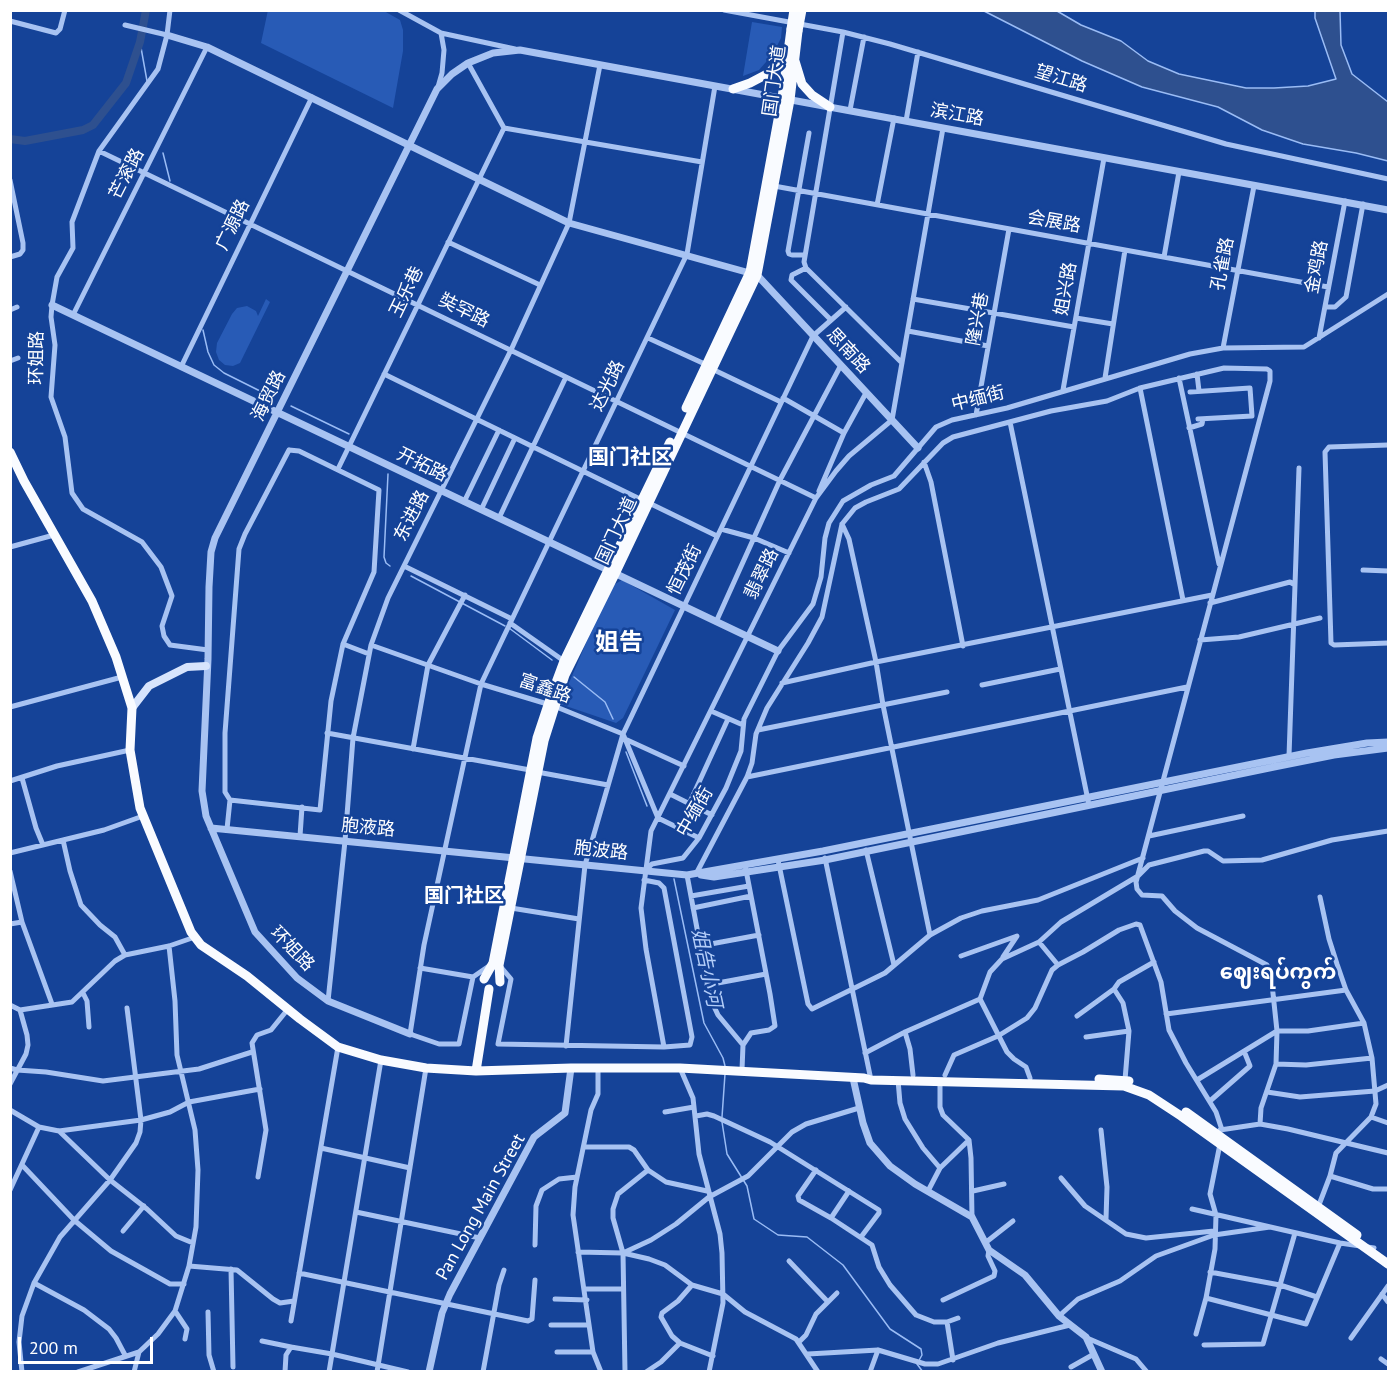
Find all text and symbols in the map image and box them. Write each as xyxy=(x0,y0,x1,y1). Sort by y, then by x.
street label: 国门大道 xyxy=(759,44,791,118)
street label: 望江路 xyxy=(1032,61,1090,97)
street label: 滨江路 xyxy=(929,100,985,130)
street label: 芒滚路 xyxy=(105,145,149,203)
street label: 广源路 xyxy=(211,196,255,254)
street label: 会展路 xyxy=(1026,207,1082,237)
street label: 孔雀路 xyxy=(1207,235,1239,293)
street label: 金鸡路 xyxy=(1301,238,1333,296)
street label: 姐兴路 xyxy=(1051,261,1081,317)
street label: 玉乐巷 xyxy=(385,263,429,321)
street label: 奘罕路 xyxy=(435,289,493,333)
street label: 隆兴巷 xyxy=(963,291,993,347)
street label: 思南路 xyxy=(822,324,874,378)
street label: 环姐路 xyxy=(26,331,48,385)
street label: 达光路 xyxy=(586,357,630,415)
street label: 海贸路 xyxy=(247,367,291,425)
street label: 中缅街 xyxy=(949,382,1007,416)
street label: 开拓路 xyxy=(393,443,451,487)
district label: 国门社区 xyxy=(588,445,672,471)
street label: 东进路 xyxy=(390,487,434,545)
street label: 国门大道 xyxy=(592,494,642,568)
street label: 恒茂街 xyxy=(663,541,707,599)
street label: 翡翠路 xyxy=(740,545,784,603)
district label: 姐告 xyxy=(595,629,643,657)
street label: 富鑫路 xyxy=(516,670,574,708)
street label: 中缅街 xyxy=(672,783,718,841)
street label: 胞液路 xyxy=(340,815,396,841)
street label: 胞波路 xyxy=(573,837,629,865)
district label: 国门社区 xyxy=(424,884,504,908)
street label: 环姐路 xyxy=(265,922,319,976)
water label: 姐告小河 xyxy=(686,926,726,1010)
district label: ဈေးရပ်ကွက် xyxy=(1220,960,1336,986)
street label: Pan Long Main Street xyxy=(432,1130,530,1284)
scale bar xyxy=(21,1325,156,1363)
text: 200 m xyxy=(29,1336,78,1359)

